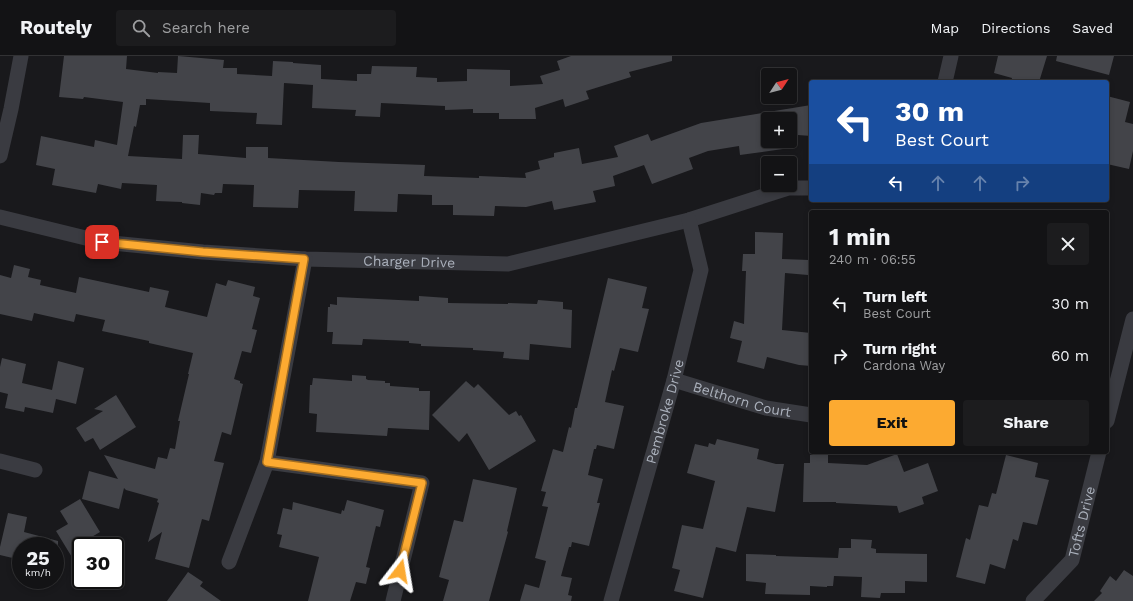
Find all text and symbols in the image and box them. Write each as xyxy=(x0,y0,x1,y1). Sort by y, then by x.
search box xyxy=(116,10,396,46)
text: Routely xyxy=(20,16,92,39)
icon: search xyxy=(130,17,152,39)
text: Search here xyxy=(162,19,250,37)
text: Map xyxy=(931,20,959,36)
text: Directions xyxy=(981,20,1050,36)
text: Saved xyxy=(1072,20,1113,36)
north arrow xyxy=(761,68,797,104)
map controls xyxy=(761,68,797,192)
text: 30 m xyxy=(895,95,964,128)
icon: left xyxy=(829,96,881,148)
button: + xyxy=(761,112,797,148)
text: Best Court xyxy=(895,129,989,150)
button: − xyxy=(761,156,797,192)
icon: left xyxy=(885,172,907,194)
icon: ahead xyxy=(927,172,949,194)
icon: ahead xyxy=(969,172,991,194)
icon: right xyxy=(1011,172,1033,194)
text: 1 min xyxy=(829,223,891,251)
button: close xyxy=(1047,223,1089,265)
pin xyxy=(85,225,119,259)
icon: arrive xyxy=(91,231,113,253)
street label: Charger Drive xyxy=(363,252,455,271)
text: 240 m · 06:55 xyxy=(829,252,916,267)
text: Turn left xyxy=(863,288,927,306)
icon: left xyxy=(829,293,851,315)
text: 30 m xyxy=(1052,295,1089,313)
text: Best Court xyxy=(863,306,931,321)
text: Turn right xyxy=(863,340,936,358)
icon: right xyxy=(829,345,851,367)
text: 60 m xyxy=(1051,347,1089,365)
street label: Pembroke Drive xyxy=(643,358,687,466)
text: Cardona Way xyxy=(863,358,945,373)
street label: Belthorn Court xyxy=(691,378,792,420)
button: Exit xyxy=(829,400,955,446)
button: Share xyxy=(963,400,1089,446)
street label: Tofts Drive xyxy=(1065,484,1098,559)
speed limit sign: 30 xyxy=(72,537,124,589)
text: 25 xyxy=(26,546,50,570)
position arrow xyxy=(379,550,421,592)
text: km/h xyxy=(25,567,51,578)

